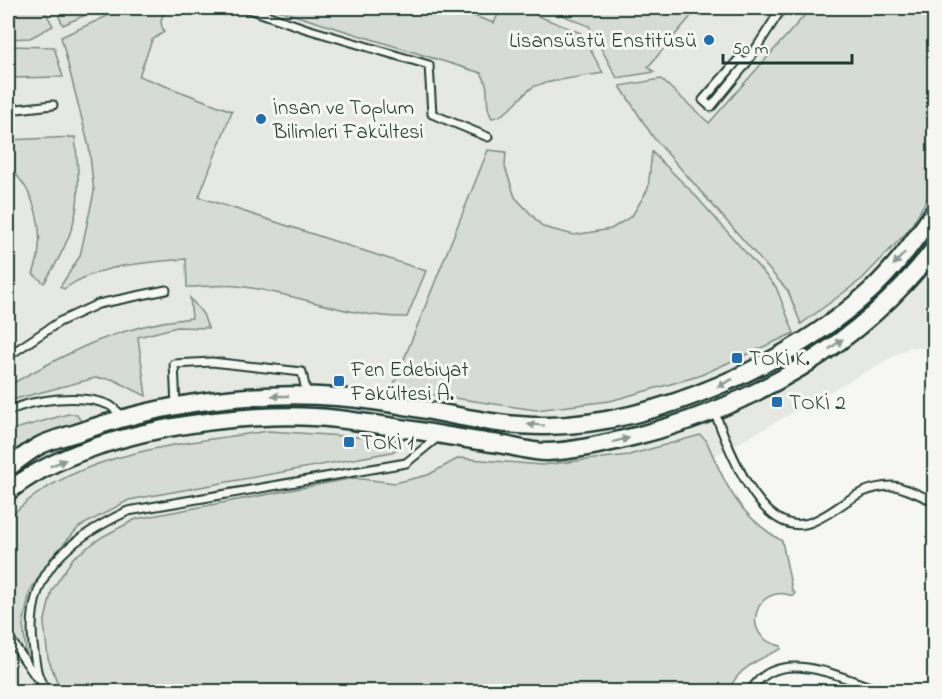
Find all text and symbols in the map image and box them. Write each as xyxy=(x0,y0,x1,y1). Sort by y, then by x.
place label: Lisansüstü Enstitüsü xyxy=(509,27,697,57)
scale bar xyxy=(723,27,852,65)
marker: Lisansüstü Enstitüsü xyxy=(702,33,716,47)
text: 50 m xyxy=(732,37,769,63)
place label: İnsan ve Toplum Bilimleri Fakültesi xyxy=(272,94,424,148)
marker: İnsan ve Toplum Bilimleri Fakültesi xyxy=(254,112,268,126)
one-way arrow xyxy=(893,251,906,266)
one-way arrow xyxy=(828,337,844,350)
place label: TOKİ K. xyxy=(749,345,810,375)
marker: TOKİ K. xyxy=(730,351,744,365)
place label: Fen Edebiyat Fakültesi A. xyxy=(350,356,469,410)
marker: Fen Edebiyat Fakültesi A. xyxy=(332,374,346,388)
one-way arrow xyxy=(716,378,733,388)
place label: TOKİ 2 xyxy=(789,389,846,419)
one-way arrow xyxy=(271,391,290,401)
marker: TOKİ 2 xyxy=(770,395,784,409)
one-way arrow xyxy=(527,420,546,430)
place label: TOKİ 1 xyxy=(361,429,414,459)
one-way arrow xyxy=(612,434,630,444)
marker: TOKİ 1 xyxy=(342,435,356,449)
one-way arrow xyxy=(49,458,67,467)

